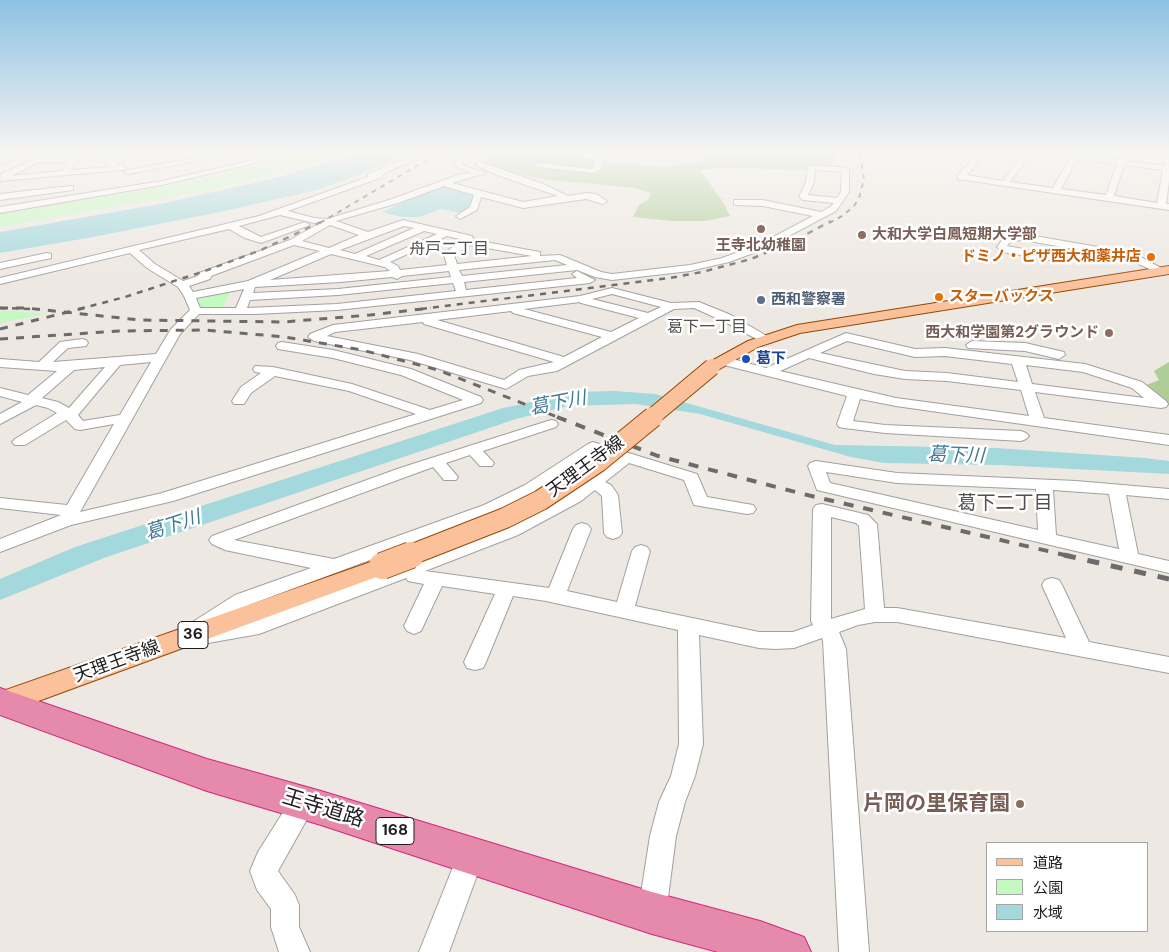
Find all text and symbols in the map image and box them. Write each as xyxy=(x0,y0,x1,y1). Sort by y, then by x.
marker: 王寺北幼稚園 xyxy=(755,223,767,235)
place label: 大和大学白鳳短期大学部 xyxy=(872,226,1037,244)
marker: 大和大学白鳳短期大学部 xyxy=(856,229,868,241)
place label: 王寺北幼稚園 xyxy=(716,237,806,255)
district label: 舟戸二丁目 xyxy=(409,240,489,260)
place label: ドミノ・ピザ西大和薬井店 xyxy=(961,248,1141,266)
marker: ドミノ・ピザ西大和薬井店 xyxy=(1145,251,1157,263)
place label: スターバックス xyxy=(949,288,1054,306)
place label: 西和警察署 xyxy=(771,291,846,309)
marker: スターバックス xyxy=(933,291,945,303)
marker: 西和警察署 xyxy=(755,294,767,306)
district label: 葛下一丁目 xyxy=(667,318,747,338)
place label: 西大和学園第2グラウンド xyxy=(925,324,1099,342)
marker: 西大和学園第2グラウンド xyxy=(1103,327,1115,339)
place label: 葛下 xyxy=(756,350,786,368)
marker: 葛下 xyxy=(740,353,752,365)
water label: 葛下川 xyxy=(528,387,588,421)
street label: 天理王寺線 xyxy=(543,432,629,502)
water label: 葛下川 xyxy=(927,444,985,468)
district label: 葛下二丁目 xyxy=(958,493,1052,515)
water label: 葛下川 xyxy=(142,506,204,546)
road number: 36 xyxy=(178,622,208,648)
street label: 天理王寺線 xyxy=(71,636,163,688)
street label: 王寺道路 xyxy=(279,785,367,833)
place label: 片岡の里保育園 xyxy=(863,791,1010,817)
marker: 片岡の里保育園 xyxy=(1014,798,1026,810)
road number: 168 xyxy=(376,818,414,844)
legend xyxy=(986,842,1149,932)
text: 道路 xyxy=(1033,853,1063,873)
text: 公園 xyxy=(1033,878,1063,898)
text: 水域 xyxy=(1033,903,1063,923)

